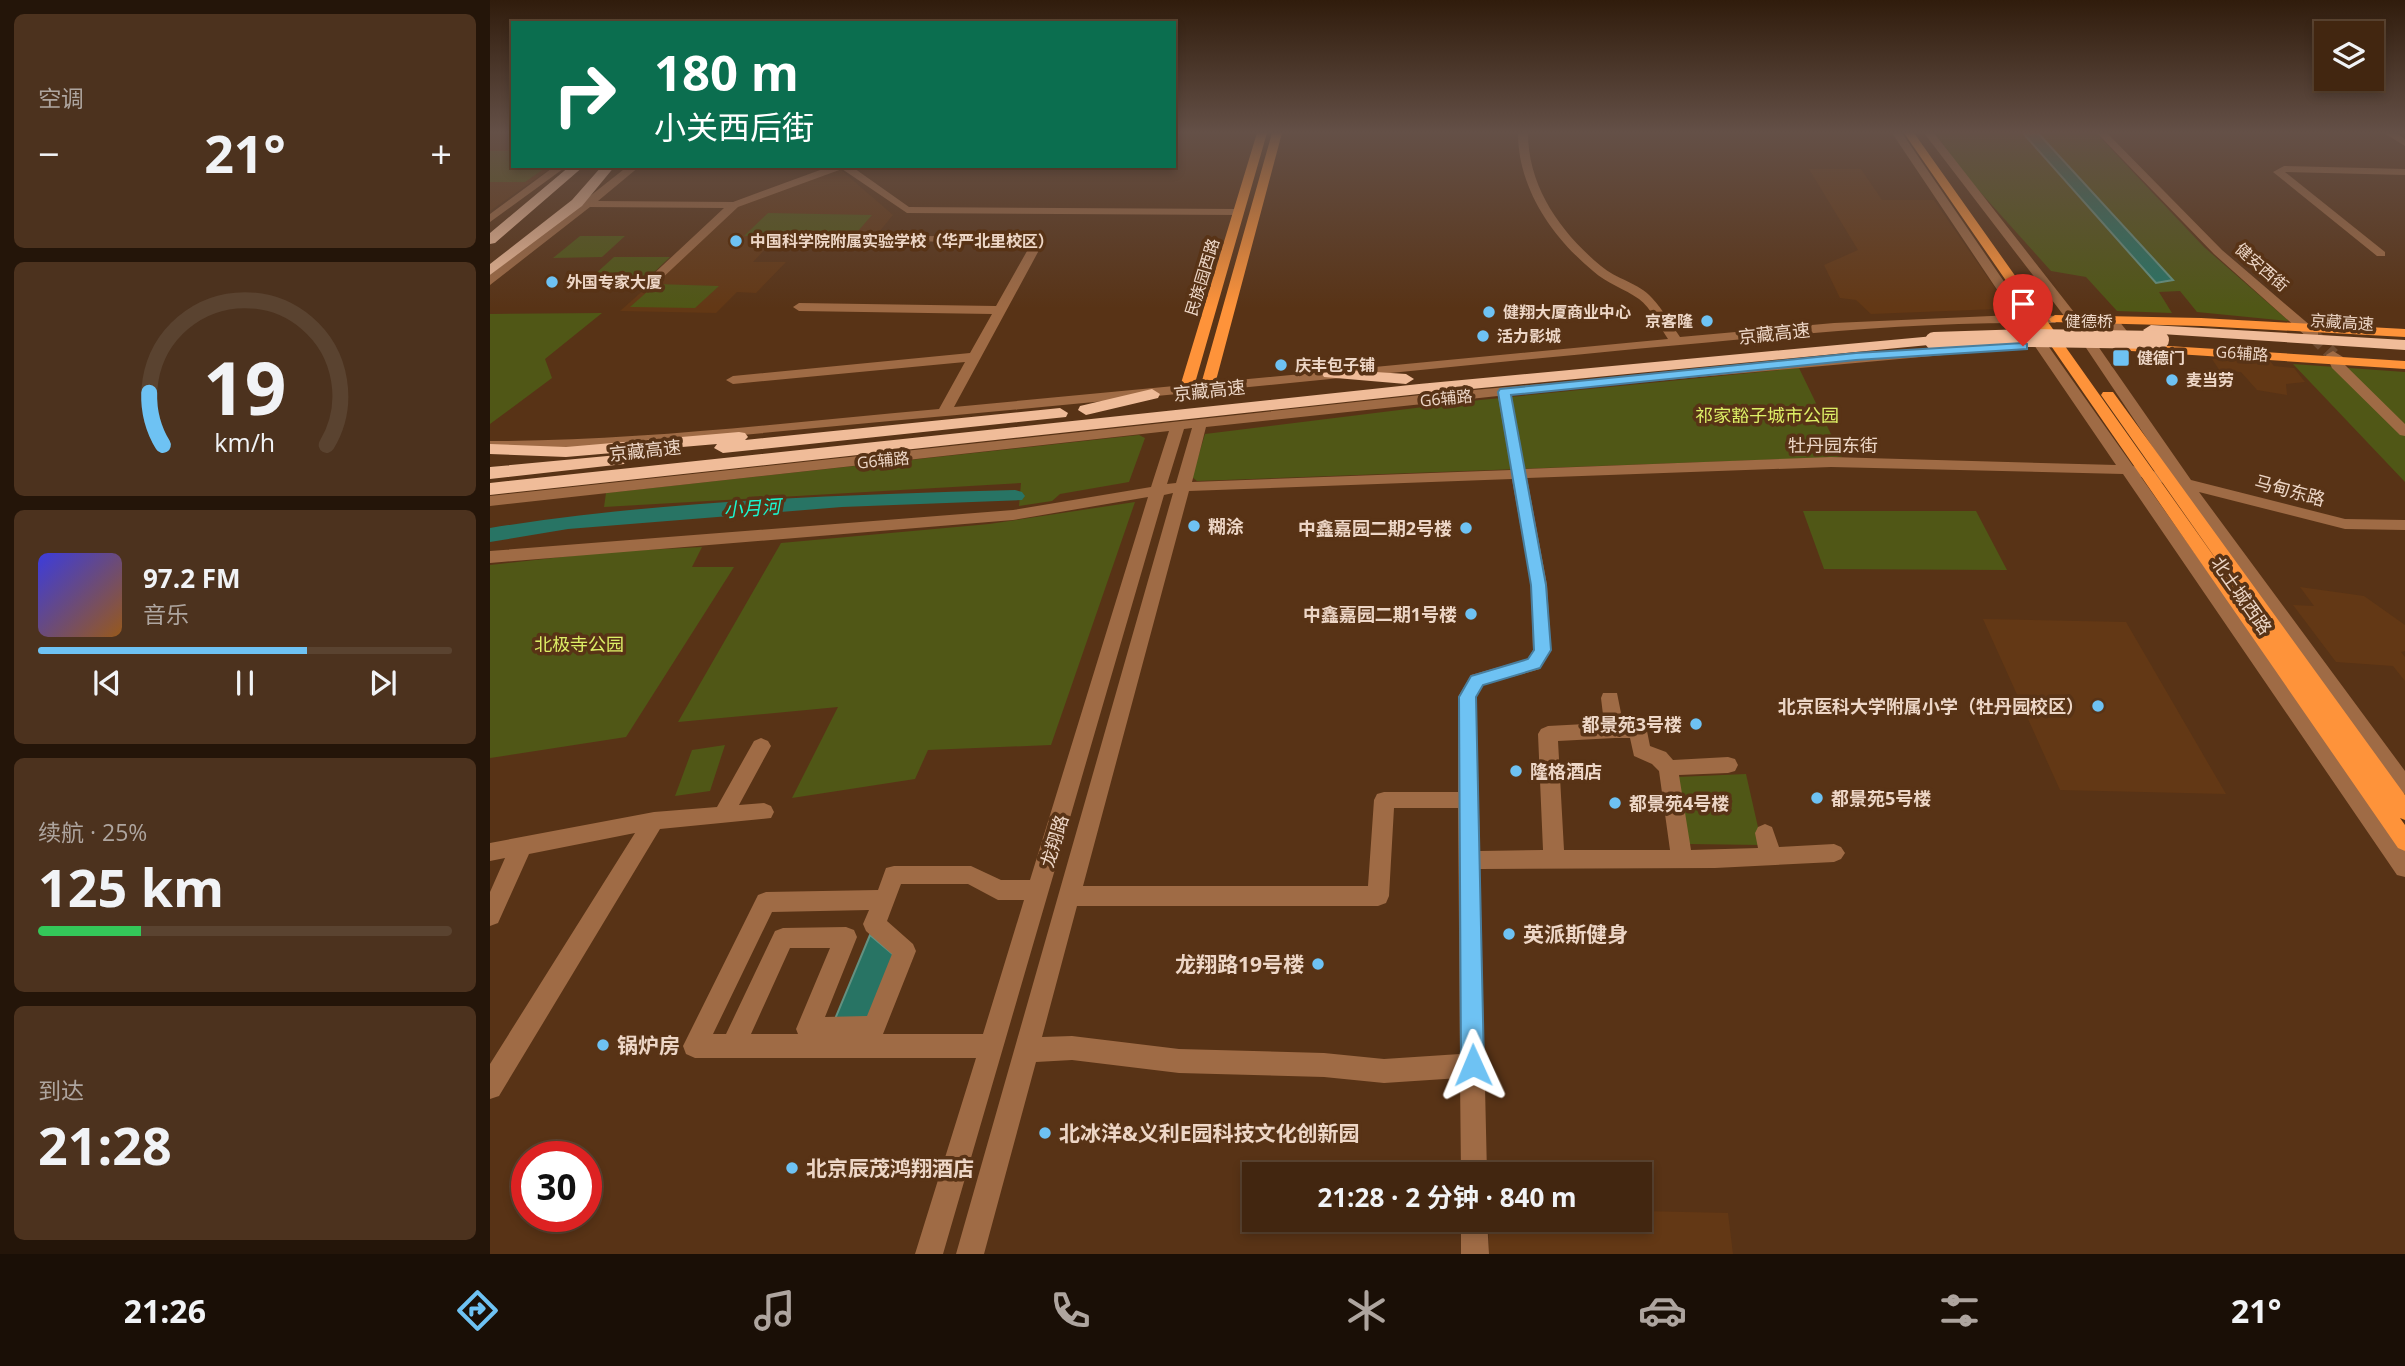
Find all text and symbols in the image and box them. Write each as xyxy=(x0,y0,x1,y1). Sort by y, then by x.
map controls xyxy=(2314,21,2384,91)
button: layers xyxy=(2314,21,2384,91)
text: 180 m xyxy=(654,39,799,105)
icon: right xyxy=(539,49,630,140)
text: 空调 xyxy=(38,82,84,114)
text: 小关西后街 xyxy=(654,105,814,148)
text: 21° xyxy=(204,117,286,188)
text: − xyxy=(38,127,60,179)
text: + xyxy=(430,127,452,179)
place label: 中国科学院附属实验学校（华严北里校区） xyxy=(750,230,1054,252)
marker: 中国科学院附属实验学校（华严北里校区） xyxy=(728,233,744,249)
street label: 民族园西路 xyxy=(1180,236,1224,318)
street label: 健安西街 xyxy=(2231,238,2293,296)
place label: 外国专家大厦 xyxy=(566,271,662,293)
marker: 外国专家大厦 xyxy=(544,274,560,290)
pin xyxy=(1993,274,2053,346)
icon: arrive xyxy=(2004,285,2042,323)
place label: 健翔大厦商业中心 xyxy=(1503,301,1631,323)
marker: 健翔大厦商业中心 xyxy=(1481,304,1497,320)
street label: 京藏高速 xyxy=(2309,309,2375,335)
place label: 京客隆 xyxy=(1645,310,1693,332)
street label: 健德桥 xyxy=(2065,310,2113,332)
marker: 京客隆 xyxy=(1699,313,1715,329)
street label: 京藏高速 xyxy=(1737,317,1811,349)
place label: 活力影城 xyxy=(1497,325,1561,347)
marker: 活力影城 xyxy=(1475,328,1491,344)
text: 19 xyxy=(203,337,287,436)
street label: G6辅路 xyxy=(2215,340,2269,366)
place label: 健德门 xyxy=(2137,347,2185,369)
marker: 健德门 xyxy=(2111,348,2131,368)
place label: 庆丰包子铺 xyxy=(1295,354,1375,376)
marker: 庆丰包子铺 xyxy=(1273,357,1289,373)
place label: 麦当劳 xyxy=(2186,369,2234,391)
marker: 麦当劳 xyxy=(2164,372,2180,388)
street label: 京藏高速 xyxy=(1172,374,1246,406)
street label: G6辅路 xyxy=(1419,384,1473,412)
park label: 祁家豁子城市公园 xyxy=(1695,403,1839,427)
text: km/h xyxy=(215,425,275,459)
street label: 牡丹园东街 xyxy=(1788,433,1878,457)
street label: 京藏高速 xyxy=(608,434,682,466)
street label: G6辅路 xyxy=(856,446,910,474)
street label: 马甸东路 xyxy=(2252,469,2328,511)
water label: 小月河 xyxy=(723,493,785,523)
place label: 糊涂 xyxy=(1208,514,1244,538)
place label: 中鑫嘉园二期2号楼 xyxy=(1298,516,1452,540)
marker: 糊涂 xyxy=(1186,518,1202,534)
marker: 中鑫嘉园二期2号楼 xyxy=(1458,520,1474,536)
street label: 北土城西路 xyxy=(2206,551,2278,639)
text: 97.2 FM xyxy=(143,560,241,596)
text: 音乐 xyxy=(143,598,189,630)
place label: 中鑫嘉园二期1号楼 xyxy=(1303,602,1457,626)
marker: 中鑫嘉园二期1号楼 xyxy=(1463,606,1479,622)
park label: 北极寺公园 xyxy=(534,632,624,656)
icon: previous xyxy=(88,664,126,702)
icon: pause xyxy=(226,664,264,702)
icon: next xyxy=(364,664,402,702)
place label: 北京医科大学附属小学（牡丹园校区） xyxy=(1778,694,2084,718)
marker: 北京医科大学附属小学（牡丹园校区） xyxy=(2090,698,2106,714)
place label: 都景苑3号楼 xyxy=(1582,712,1682,736)
marker: 都景苑3号楼 xyxy=(1688,716,1704,732)
place label: 隆格酒店 xyxy=(1530,759,1602,783)
marker: 隆格酒店 xyxy=(1508,763,1524,779)
place label: 都景苑5号楼 xyxy=(1831,786,1931,810)
marker: 都景苑5号楼 xyxy=(1809,790,1825,806)
place label: 都景苑4号楼 xyxy=(1629,791,1729,815)
marker: 都景苑4号楼 xyxy=(1607,795,1623,811)
street label: 龙翔路 xyxy=(1035,812,1073,870)
text: 续航 · 25% xyxy=(38,816,147,848)
text: 125 km xyxy=(38,851,224,922)
place label: 英派斯健身 xyxy=(1523,920,1628,948)
marker: 英派斯健身 xyxy=(1501,926,1517,942)
place label: 龙翔路19号楼 xyxy=(1175,950,1304,978)
marker: 龙翔路19号楼 xyxy=(1310,956,1326,972)
position arrow xyxy=(1436,1028,1510,1102)
place label: 锅炉房 xyxy=(617,1031,680,1059)
marker: 锅炉房 xyxy=(595,1037,611,1053)
text: 到达 xyxy=(38,1074,84,1106)
text: 21:28 xyxy=(38,1109,172,1180)
place label: 北冰洋&义利E园科技文化创新园 xyxy=(1059,1119,1360,1147)
marker: 北冰洋&义利E园科技文化创新园 xyxy=(1037,1125,1053,1141)
speed limit sign: 30 xyxy=(511,1141,602,1232)
place label: 北京辰茂鸿翔酒店 xyxy=(806,1154,974,1182)
marker: 北京辰茂鸿翔酒店 xyxy=(784,1160,800,1176)
text: 21:28 · 2 分钟 · 840 m xyxy=(1317,1179,1577,1215)
icon: directions xyxy=(453,1286,502,1335)
icon: music xyxy=(750,1286,799,1335)
icon: phone xyxy=(1046,1286,1095,1335)
icon: climate xyxy=(1342,1286,1391,1335)
icon: car xyxy=(1638,1286,1687,1335)
icon: filters xyxy=(1935,1286,1984,1335)
text: 21:26 xyxy=(124,1289,206,1332)
text: 21° xyxy=(2231,1289,2281,1332)

